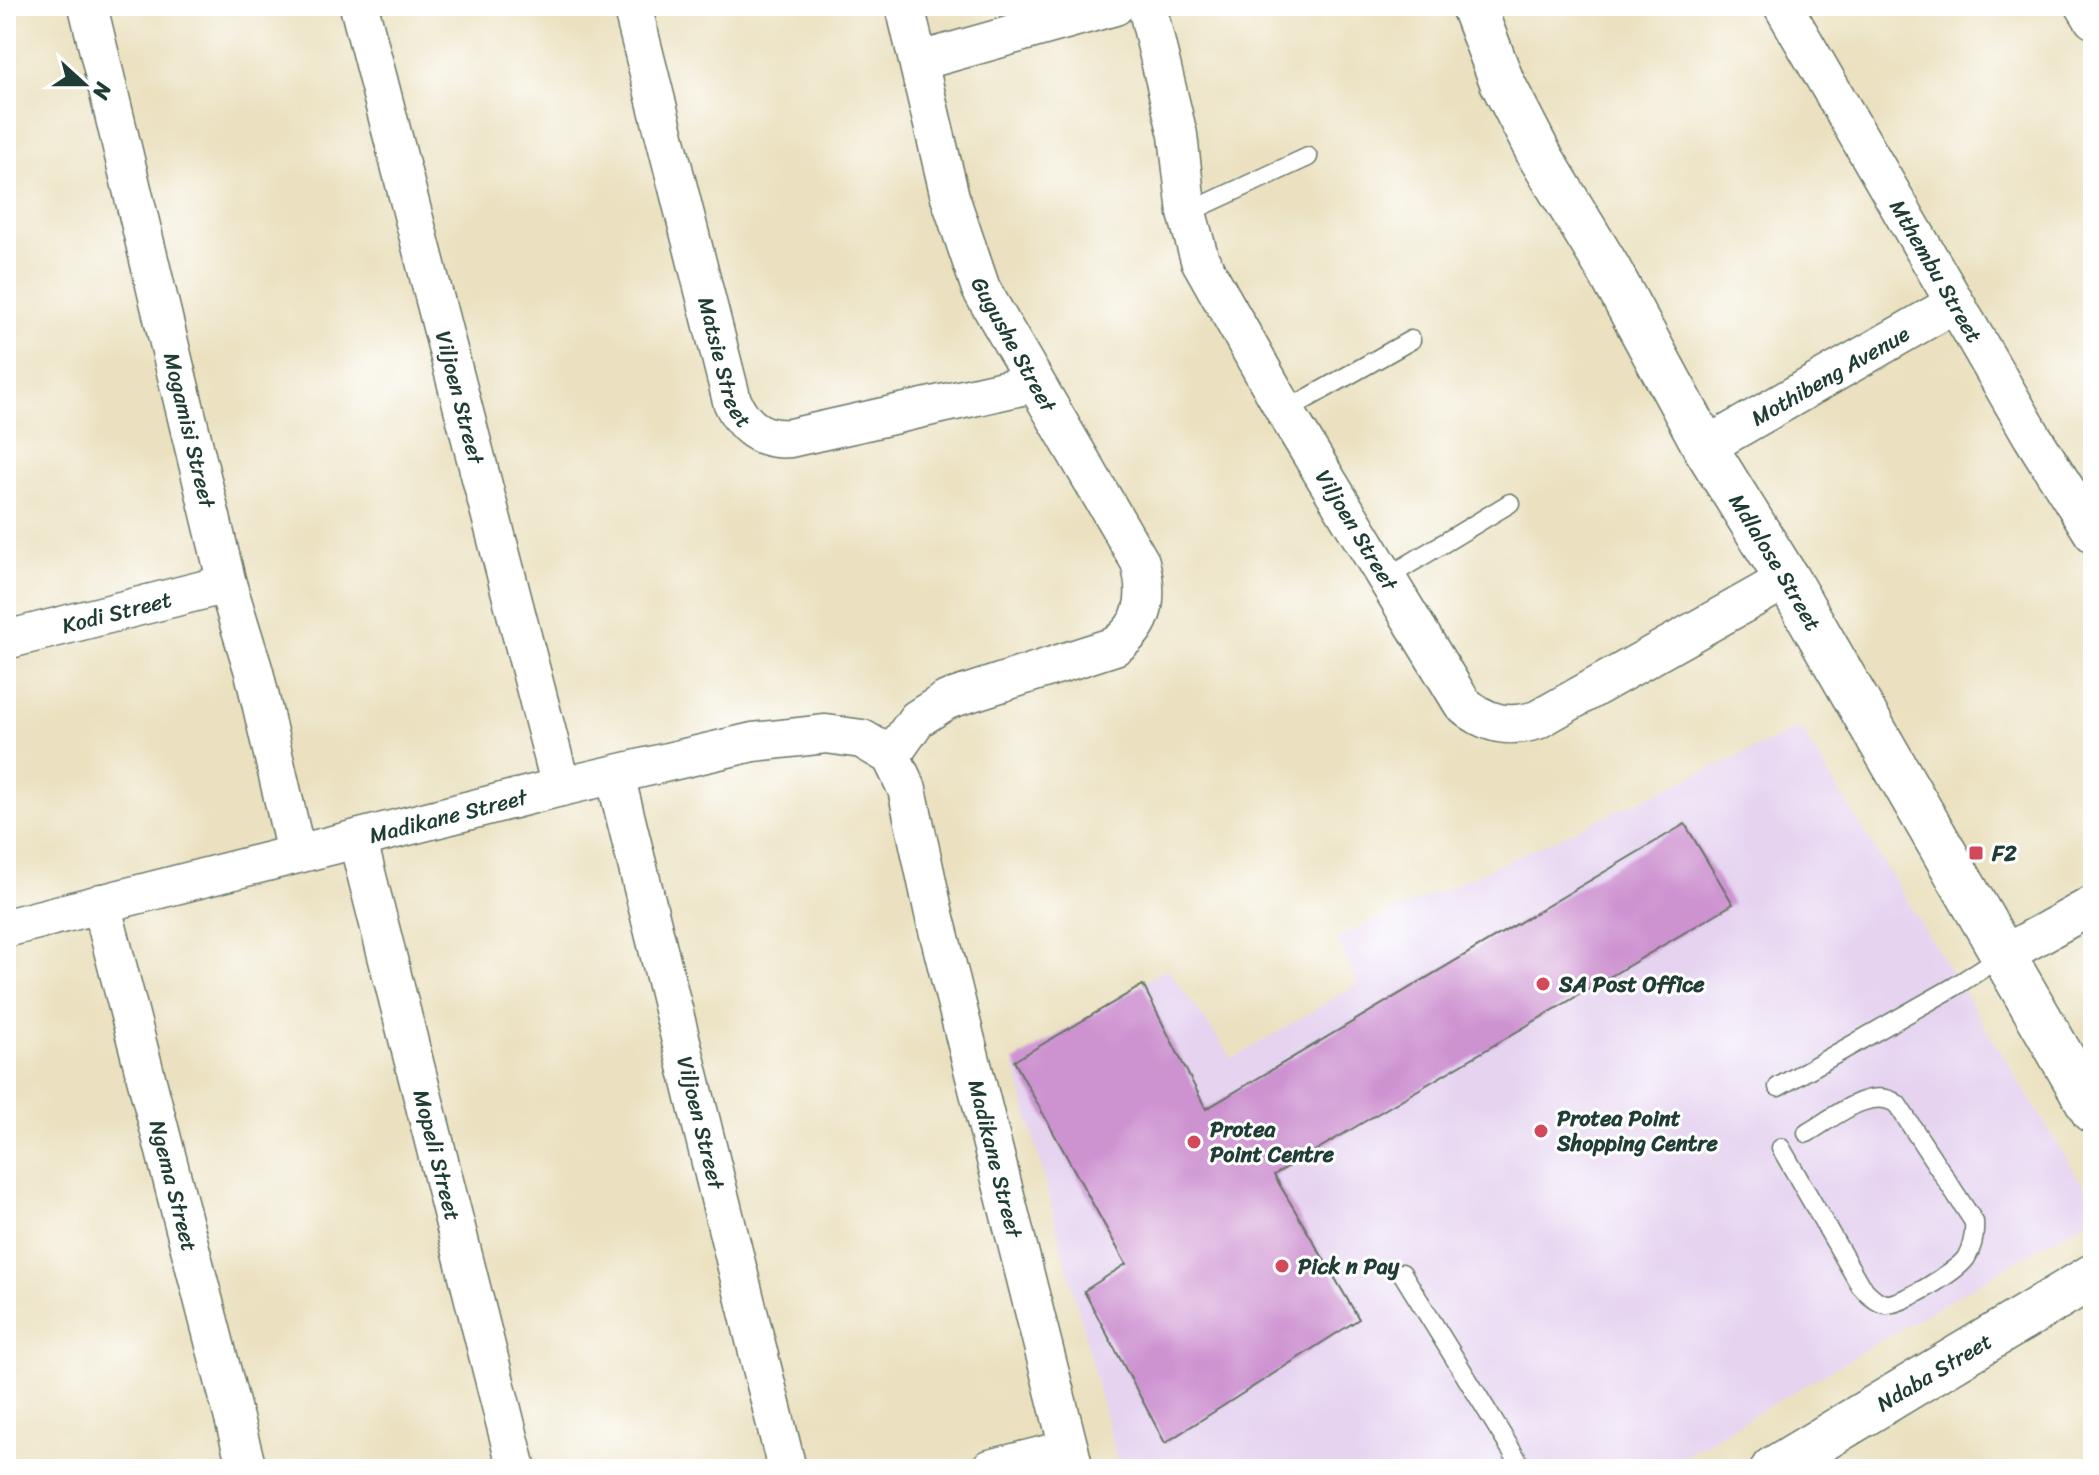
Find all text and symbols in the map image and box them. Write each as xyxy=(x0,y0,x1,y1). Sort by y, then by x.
north arrow xyxy=(44,44,124,124)
text: N xyxy=(81,76,124,106)
street label: Mthembu Street xyxy=(1879,192,1993,351)
street label: Gugushe Street xyxy=(960,269,1068,420)
street label: Matsie Street xyxy=(686,293,762,438)
street label: Mothibeng Avenue xyxy=(1743,314,1917,437)
street label: Viljoen Street xyxy=(424,327,496,469)
street label: Mogamisi Street xyxy=(152,348,227,513)
street label: Viljoen Street xyxy=(1305,462,1409,599)
street label: Mdlalose Street xyxy=(1718,485,1832,639)
street label: Kodi Street xyxy=(58,580,176,645)
street label: Madikane Street xyxy=(365,777,532,855)
place label: F2 xyxy=(1991,834,2017,873)
marker: F2 xyxy=(1967,844,1985,862)
place label: SA Post Office xyxy=(1558,965,1705,1004)
marker: SA Post Office xyxy=(1534,975,1552,993)
street label: Viljoen Street xyxy=(665,1052,736,1194)
street label: Madikane Street xyxy=(957,1076,1034,1243)
street label: Mopeli Street xyxy=(402,1085,472,1225)
place label: Protea Point Shopping Centre xyxy=(1556,1099,1718,1163)
place label: Protea Point Centre xyxy=(1210,1110,1335,1174)
street label: Ngema Street xyxy=(138,1116,209,1256)
marker: Protea Point Shopping Centre xyxy=(1532,1122,1550,1140)
marker: Protea Point Centre xyxy=(1185,1133,1203,1151)
place label: Pick n Pay xyxy=(1298,1247,1400,1286)
marker: Pick n Pay xyxy=(1273,1257,1291,1275)
street label: Ndaba Street xyxy=(1869,1322,2000,1423)

